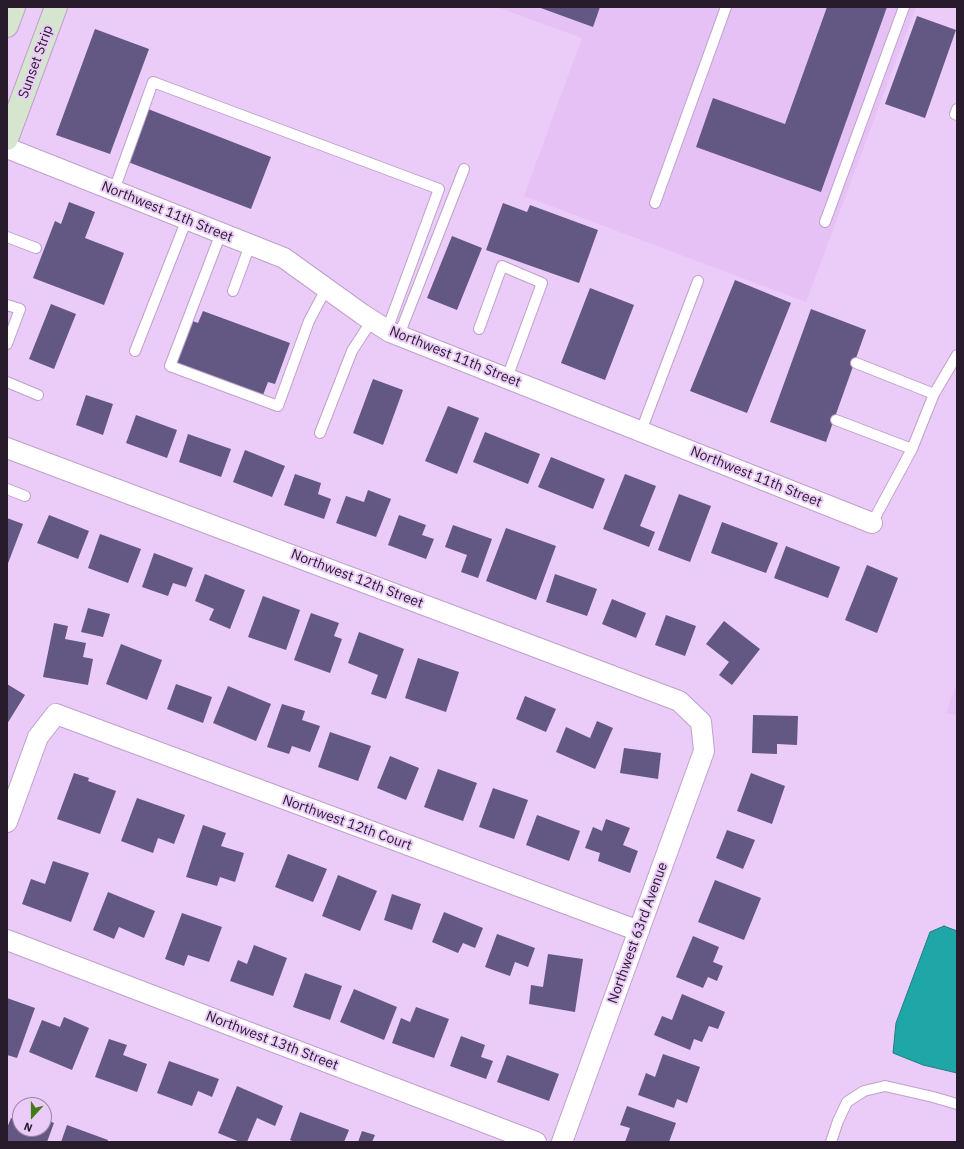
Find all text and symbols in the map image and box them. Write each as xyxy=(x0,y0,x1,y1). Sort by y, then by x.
street label: Sunset Strip xyxy=(15,23,57,101)
street label: Northwest 11th Street xyxy=(99,178,235,246)
street label: Northwest 11th Street xyxy=(387,323,523,391)
street label: Northwest 11th Street xyxy=(688,443,824,511)
street label: Northwest 12th Street xyxy=(288,546,426,612)
street label: Northwest 12th Court xyxy=(280,792,414,854)
street label: Northwest 63rd Avenue xyxy=(605,860,671,1006)
street label: Northwest 13th Street xyxy=(203,1008,341,1074)
north arrow xyxy=(12,1097,52,1137)
text: N xyxy=(22,1119,34,1135)

